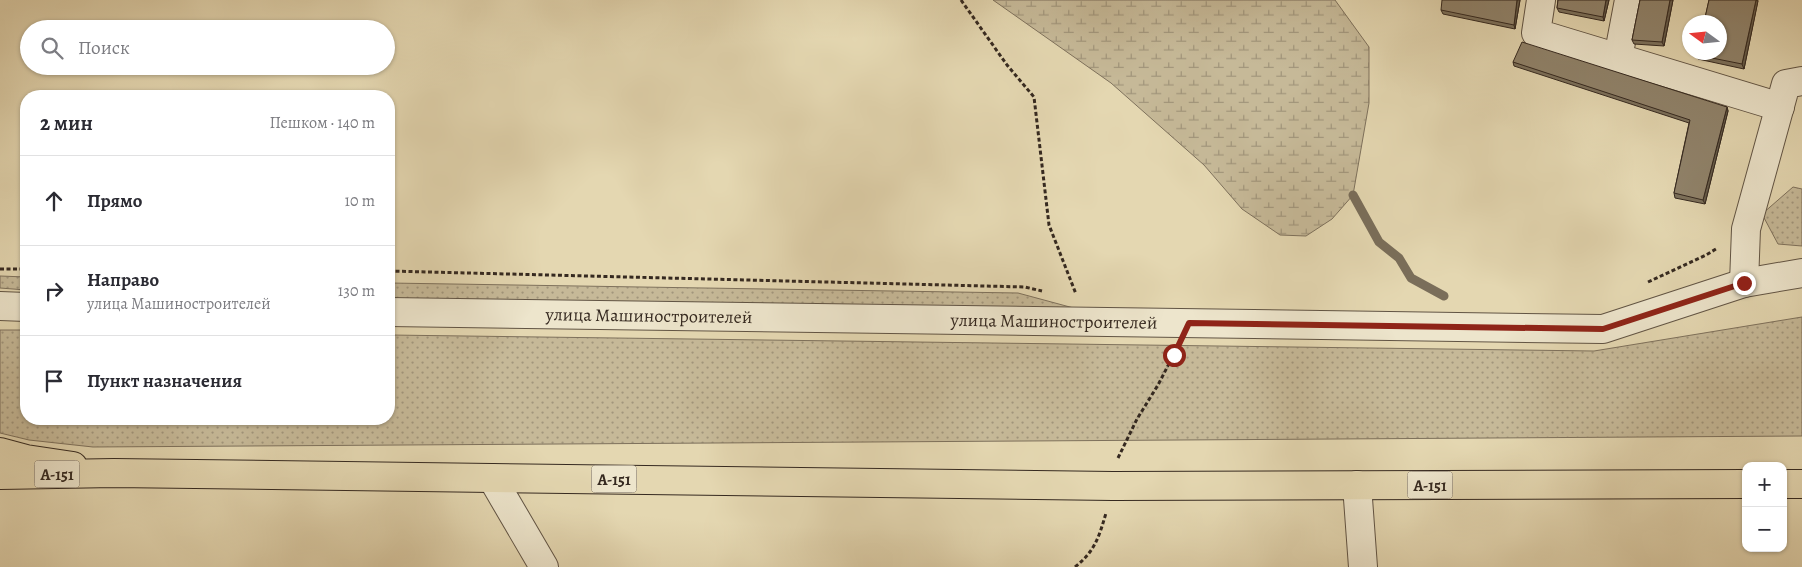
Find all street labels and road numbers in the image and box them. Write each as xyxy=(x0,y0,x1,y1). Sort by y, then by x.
street label: улица Машиностроителей xyxy=(544,302,753,329)
street label: улица Машиностроителей xyxy=(949,308,1157,335)
road number: А-151 xyxy=(34,460,80,488)
road number: А-151 xyxy=(592,466,636,492)
road number: А-151 xyxy=(1408,472,1452,498)

